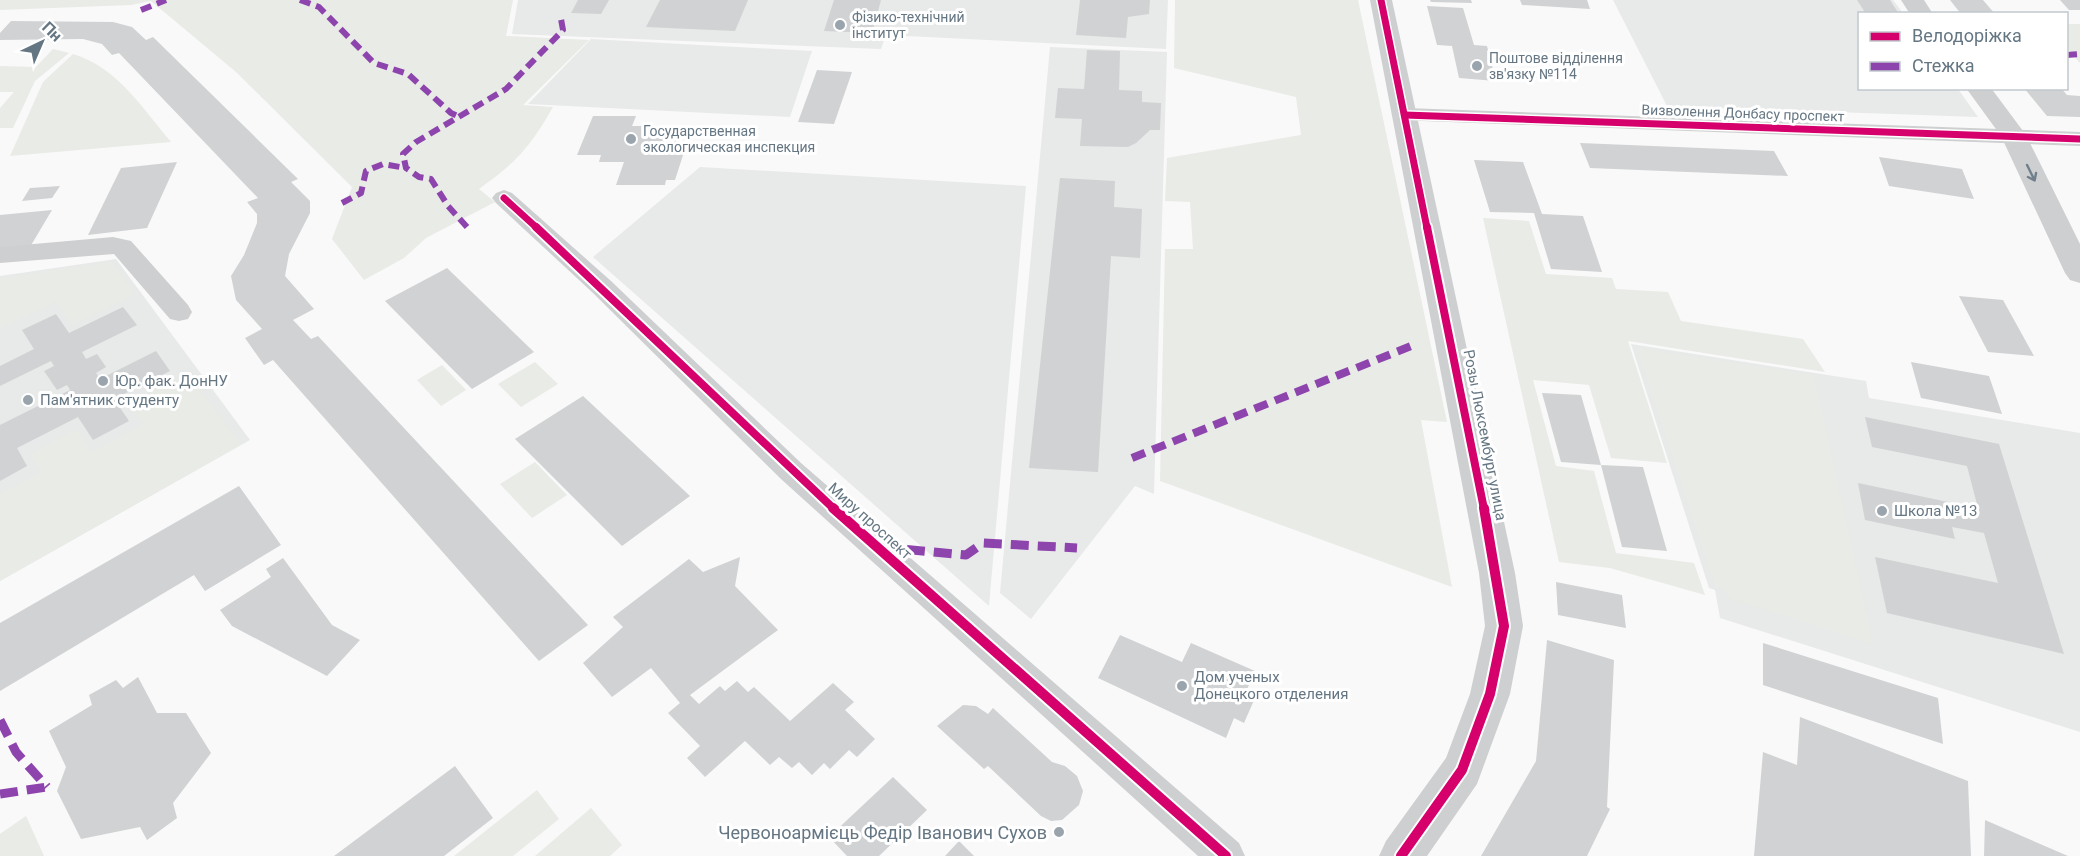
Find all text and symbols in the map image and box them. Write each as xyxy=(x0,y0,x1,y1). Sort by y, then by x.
place label: Фізико-технічний інститут xyxy=(852,9,965,41)
north arrow xyxy=(12,12,72,72)
legend xyxy=(1858,12,2068,90)
text: Пн xyxy=(38,18,66,45)
marker: Фізико-технічний інститут xyxy=(833,18,847,32)
text: Велодоріжка xyxy=(1912,25,2022,46)
place label: Поштове відділення зв'язку №114 xyxy=(1489,50,1623,82)
text: Стежка xyxy=(1912,55,1975,76)
marker: Поштове відділення зв'язку №114 xyxy=(1470,59,1484,73)
street label: Визволення Донбасу проспект xyxy=(1641,101,1845,125)
place label: Государственная экологическая инспекция xyxy=(643,123,815,155)
marker: Государственная экологическая инспекция xyxy=(624,132,638,146)
one-way arrow xyxy=(2026,164,2038,182)
street label: Розы Люксембург улица xyxy=(1460,348,1510,522)
place label: Юр. фак. ДонНУ xyxy=(115,372,228,390)
marker: Юр. фак. ДонНУ xyxy=(96,374,110,388)
place label: Пам'ятник студенту xyxy=(40,391,179,409)
marker: Пам'ятник студенту xyxy=(21,393,35,407)
street label: Миру проспект xyxy=(824,479,916,563)
place label: Школа №13 xyxy=(1894,502,1977,520)
marker: Школа №13 xyxy=(1875,504,1889,518)
place label: Дом ученых Донецкого отделения xyxy=(1194,668,1348,703)
marker: Дом ученых Донецкого отделения xyxy=(1175,679,1189,693)
place label: Червоноармієць Федір Іванович Сухов xyxy=(718,822,1047,843)
marker: Червоноармієць Федір Іванович Сухов xyxy=(1052,825,1066,839)

